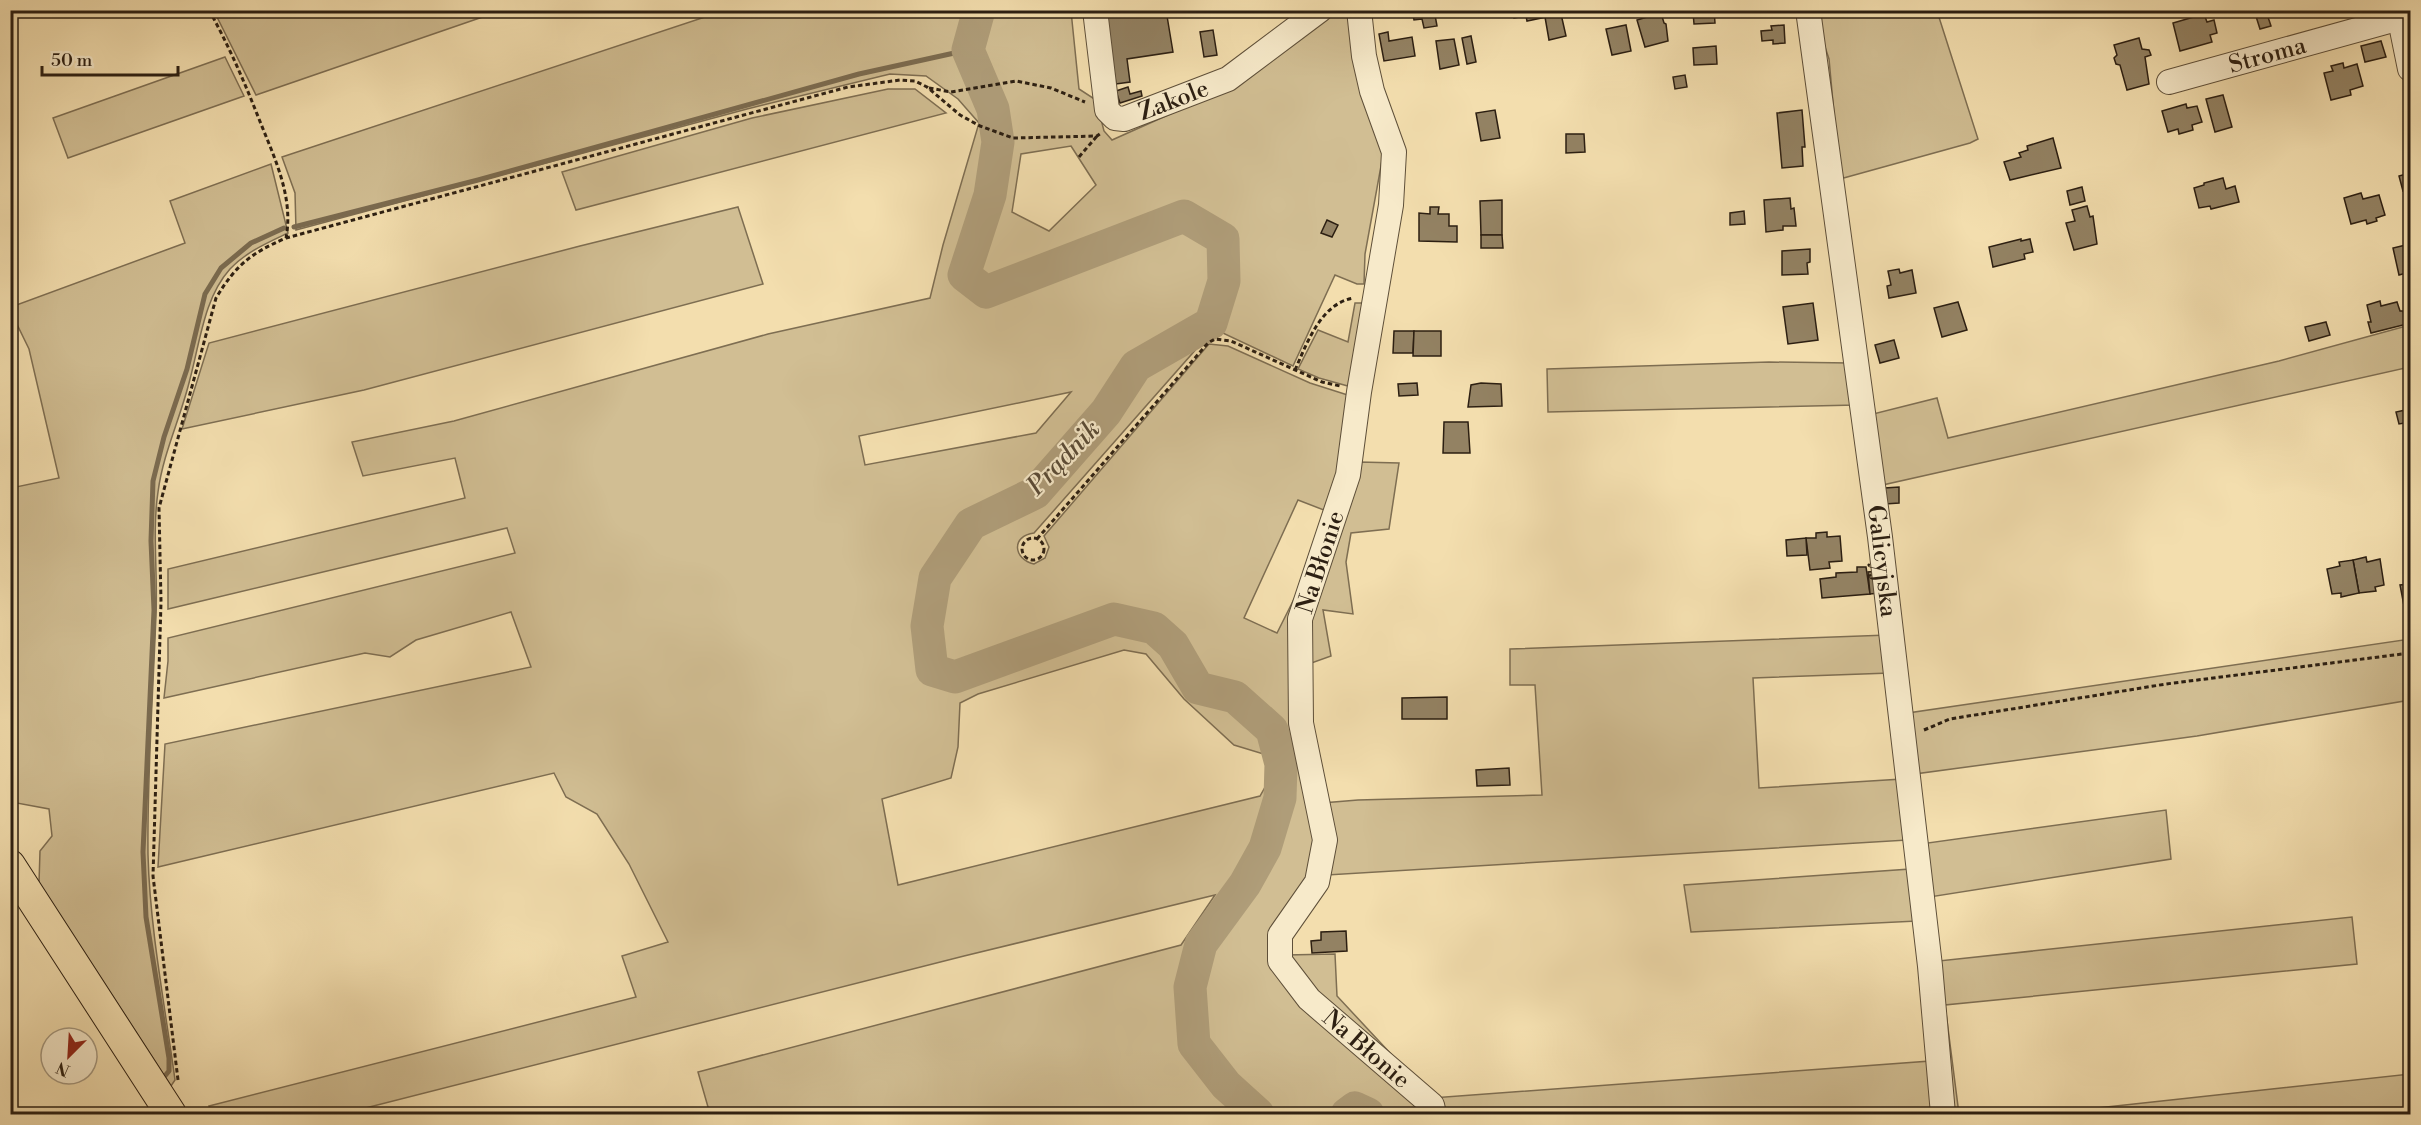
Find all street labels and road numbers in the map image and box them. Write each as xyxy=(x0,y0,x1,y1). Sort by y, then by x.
street label: Stroma xyxy=(2225,30,2310,81)
street label: Zakole xyxy=(1134,74,1213,128)
street label: Galicyjska xyxy=(1860,503,1903,620)
street label: Na Błonie xyxy=(1290,507,1352,618)
street label: Na Błonie xyxy=(1316,1003,1416,1095)

